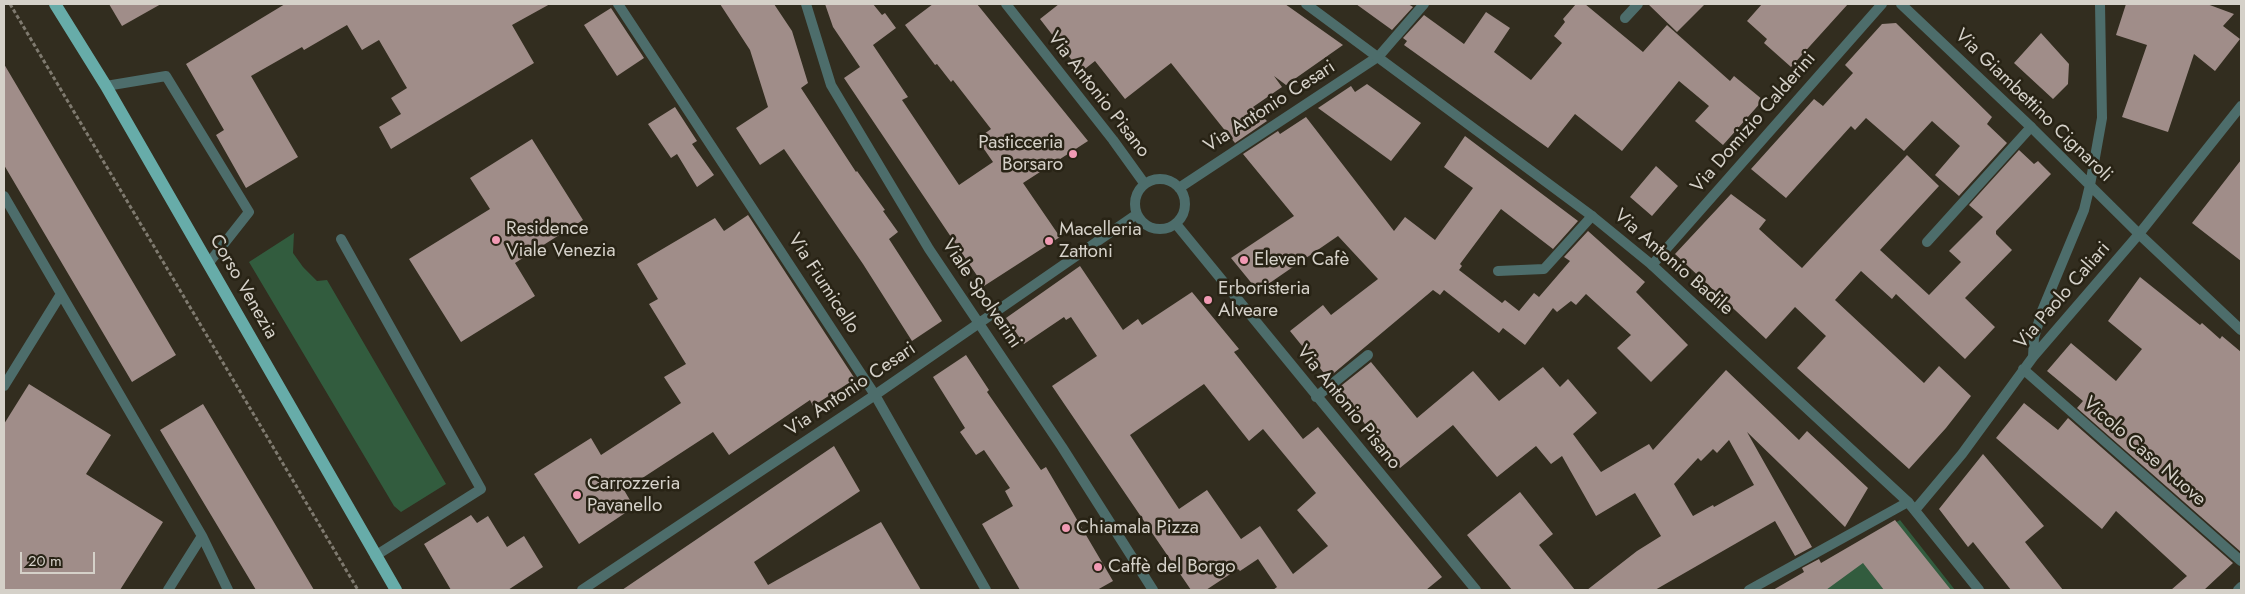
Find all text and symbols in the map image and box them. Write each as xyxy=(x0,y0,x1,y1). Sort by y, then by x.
street label: Via Giambettino Cignaroli xyxy=(1949,25,2117,187)
street label: Via Antonio Pisano xyxy=(1042,28,1154,162)
street label: Via Domizio Calderini xyxy=(1687,48,1821,198)
street label: Via Antonio Cesari xyxy=(1200,56,1340,158)
place label: Pasticceria Borsaro xyxy=(978,132,1063,176)
marker: Pasticceria Borsaro xyxy=(1067,148,1079,160)
street label: Via Antonio Badile xyxy=(1609,205,1737,321)
place label: Residence Viale Venezia xyxy=(506,218,616,262)
place label: Macelleria Zattoni xyxy=(1059,219,1142,263)
street label: Via Fiumicello xyxy=(782,230,864,338)
street label: Corso Venezia xyxy=(204,231,282,343)
marker: Residence Viale Venezia xyxy=(490,234,502,246)
street label: Viale Spolverini xyxy=(936,235,1026,353)
marker: Macelleria Zattoni xyxy=(1043,235,1055,247)
street label: Via Paolo Caliari xyxy=(2010,238,2116,354)
place label: Eleven Cafè xyxy=(1254,249,1349,271)
marker: Eleven Cafè xyxy=(1238,254,1250,266)
place label: Erboristeria Alveare xyxy=(1218,278,1310,322)
marker: Erboristeria Alveare xyxy=(1202,294,1214,306)
street label: Via Antonio Cesari xyxy=(782,338,920,442)
street label: Via Antonio Pisano xyxy=(1291,341,1405,475)
street label: Vicolo Case Nuove xyxy=(2078,392,2210,512)
place label: Carrozzeria Pavanello xyxy=(587,473,680,517)
marker: Carrozzeria Pavanello xyxy=(571,489,583,501)
place label: Chiamala Pizza xyxy=(1076,517,1199,539)
marker: Chiamala Pizza xyxy=(1060,522,1072,534)
scale bar xyxy=(22,542,98,574)
text: 20 m xyxy=(28,550,62,572)
place label: Caffè del Borgo xyxy=(1108,556,1236,578)
marker: Caffè del Borgo xyxy=(1092,561,1104,573)

